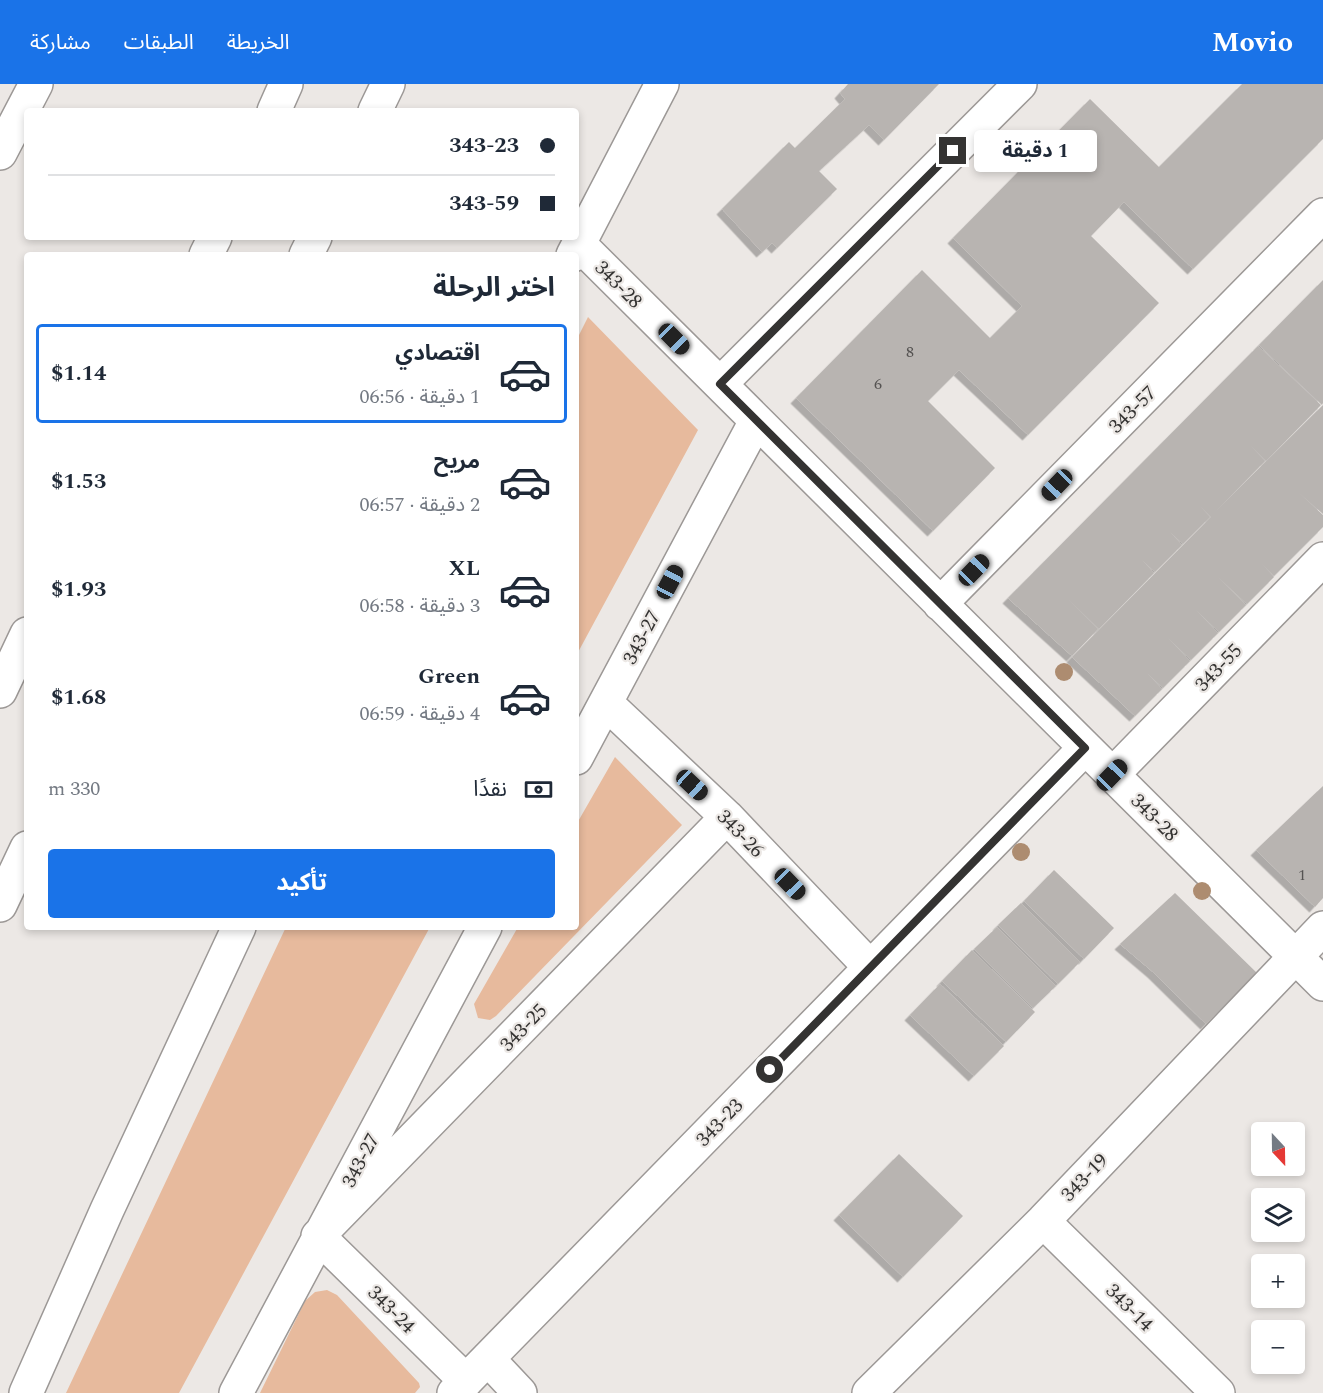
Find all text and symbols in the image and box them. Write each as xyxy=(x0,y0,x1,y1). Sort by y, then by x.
text: Movio xyxy=(1212,21,1293,64)
text: مشاركة xyxy=(30,27,91,59)
text: الطبقات xyxy=(124,27,194,59)
text: الخريطة xyxy=(227,27,290,59)
text: 343-23 xyxy=(449,129,519,162)
callout: 1 دقيقة xyxy=(974,130,1097,172)
text: 1 دقيقة xyxy=(1002,136,1069,166)
route end xyxy=(939,137,966,164)
text: 343-59 xyxy=(449,187,519,220)
street label: 343-28 xyxy=(587,254,649,316)
text: اختر الرحلة xyxy=(433,267,555,309)
car xyxy=(655,320,693,358)
text: اقتصادي xyxy=(395,337,480,370)
house number: 8 xyxy=(906,340,914,364)
icon: car xyxy=(498,347,552,401)
text: $1.14 xyxy=(51,357,106,390)
house number: 6 xyxy=(874,372,882,396)
street label: 343-57 xyxy=(1102,379,1164,441)
text: 1 دقيقة · 06:56 xyxy=(359,382,480,412)
text: مريح xyxy=(434,445,480,478)
icon: car xyxy=(498,455,552,509)
text: $1.53 xyxy=(51,465,106,498)
car xyxy=(1038,466,1076,504)
text: 2 دقيقة · 06:57 xyxy=(359,490,480,520)
car xyxy=(955,551,993,589)
text: XL xyxy=(449,552,480,585)
car xyxy=(654,562,686,602)
icon: car xyxy=(498,563,552,617)
text: $1.93 xyxy=(51,573,106,606)
text: 3 دقيقة · 06:58 xyxy=(359,591,480,621)
street label: 343-27 xyxy=(615,605,669,670)
street label: 343-55 xyxy=(1188,637,1249,699)
text: Green xyxy=(418,660,480,693)
icon: car xyxy=(498,671,552,725)
text: $1.68 xyxy=(51,681,106,714)
text: 4 دقيقة · 06:59 xyxy=(359,699,480,729)
car xyxy=(1093,756,1131,794)
car xyxy=(673,766,711,804)
text: نقدًا xyxy=(473,773,507,806)
icon: cash xyxy=(522,773,555,806)
text: 330 m xyxy=(48,774,100,804)
street label: 343-28 xyxy=(1123,787,1185,849)
street label: 343-26 xyxy=(710,803,771,865)
button: تأكيد xyxy=(48,849,555,918)
house number: 1 xyxy=(1298,863,1306,887)
car xyxy=(771,865,809,903)
street label: 343-25 xyxy=(493,997,554,1059)
route start xyxy=(756,1056,783,1083)
street label: 343-23 xyxy=(689,1092,750,1154)
north arrow xyxy=(1251,1122,1305,1176)
map controls xyxy=(1251,1122,1305,1374)
street label: 343-27 xyxy=(334,1128,388,1193)
street label: 343-19 xyxy=(1054,1147,1115,1209)
button: layers xyxy=(1251,1188,1305,1242)
button: + xyxy=(1251,1254,1305,1308)
street label: 343-14 xyxy=(1098,1277,1160,1339)
street label: 343-24 xyxy=(360,1279,422,1341)
button: − xyxy=(1251,1320,1305,1374)

